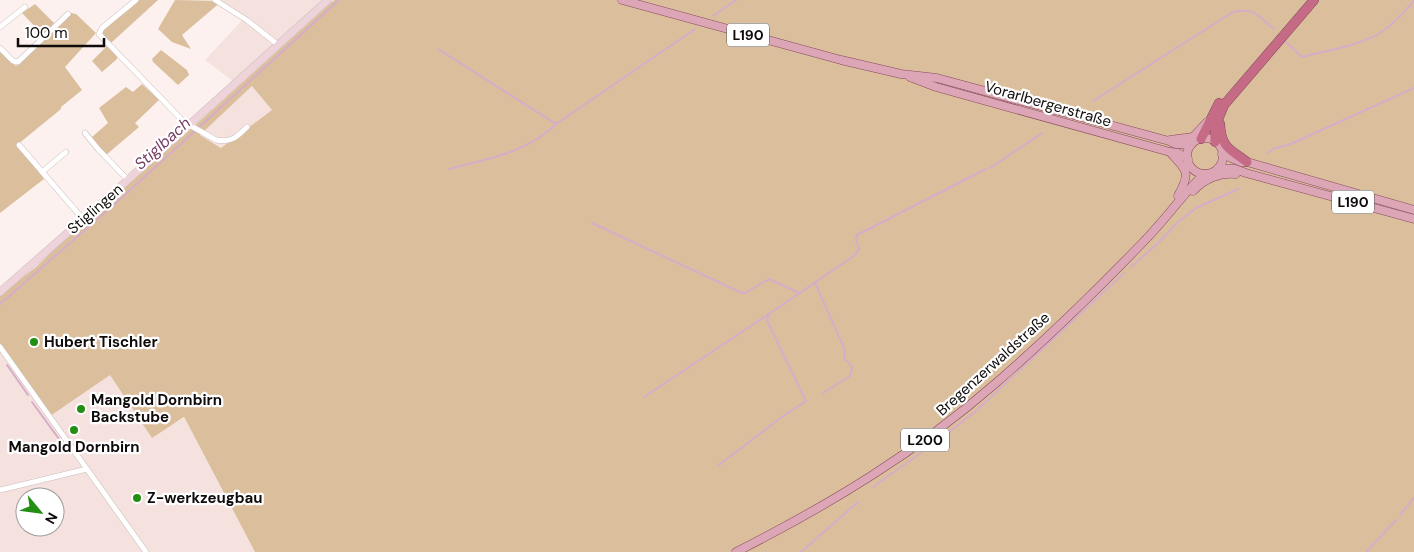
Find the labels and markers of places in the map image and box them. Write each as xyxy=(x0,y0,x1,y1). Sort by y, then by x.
place label: Hubert Tischler xyxy=(44,332,158,352)
marker: Hubert Tischler xyxy=(28,336,40,348)
place label: Mangold Dornbirn Backstube xyxy=(91,390,222,427)
marker: Mangold Dornbirn Backstube xyxy=(75,403,87,415)
marker: Mangold Dornbirn xyxy=(68,424,80,436)
place label: Mangold Dornbirn xyxy=(9,437,139,457)
place label: Z-werkzeugbau xyxy=(147,488,263,508)
marker: Z-werkzeugbau xyxy=(131,492,143,504)

